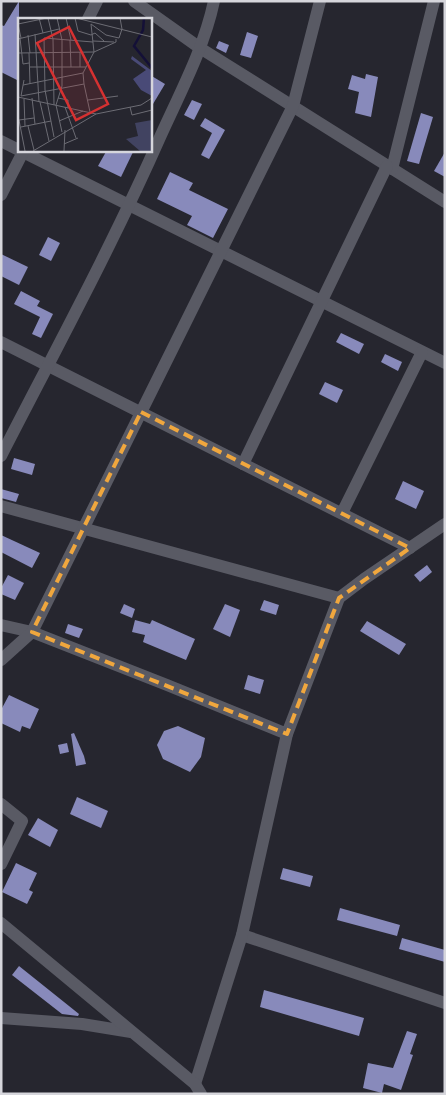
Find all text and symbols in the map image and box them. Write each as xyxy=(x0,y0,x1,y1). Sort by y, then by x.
inset map xyxy=(18,18,151,151)

